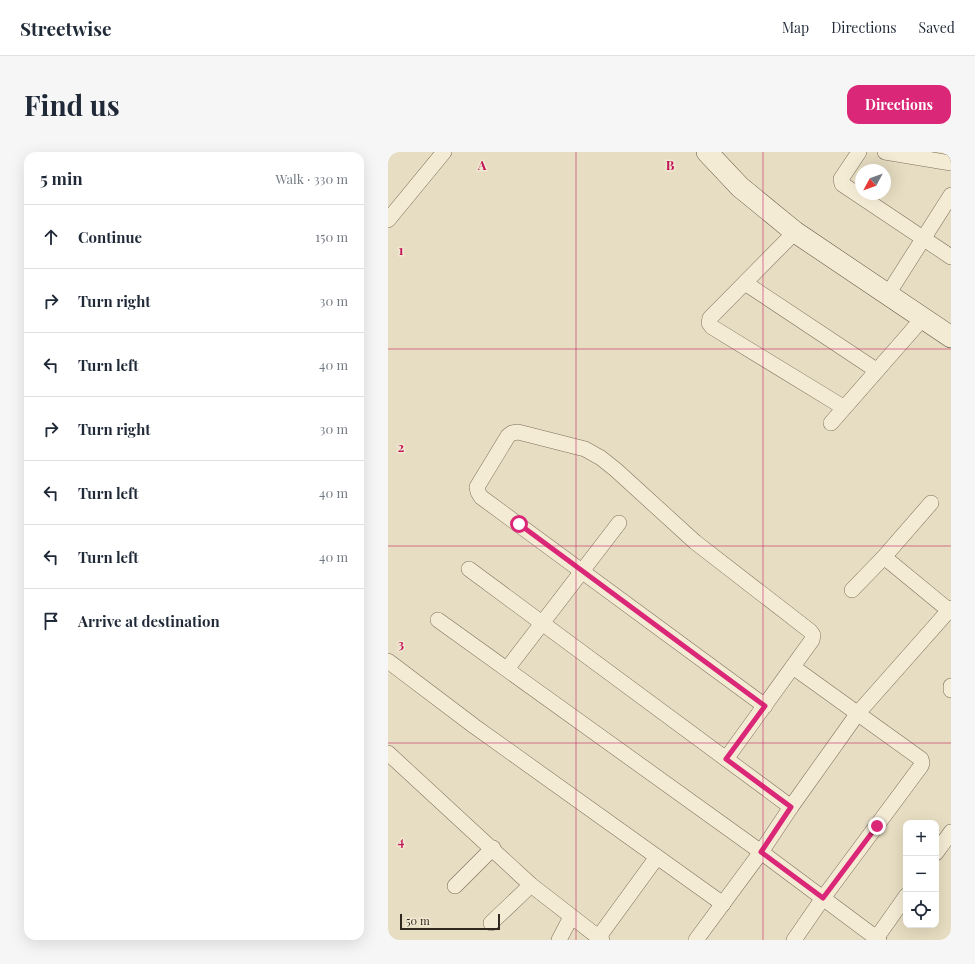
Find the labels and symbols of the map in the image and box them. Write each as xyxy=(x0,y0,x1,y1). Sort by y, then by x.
text: A xyxy=(477,156,487,173)
text: B xyxy=(666,156,675,173)
north arrow xyxy=(855,164,891,200)
text: 1 xyxy=(399,241,404,258)
text: 2 xyxy=(398,438,405,455)
route start xyxy=(510,515,528,533)
text: 3 xyxy=(398,635,404,652)
route end xyxy=(868,817,886,835)
text: 4 xyxy=(398,832,405,849)
scale bar xyxy=(400,912,500,931)

